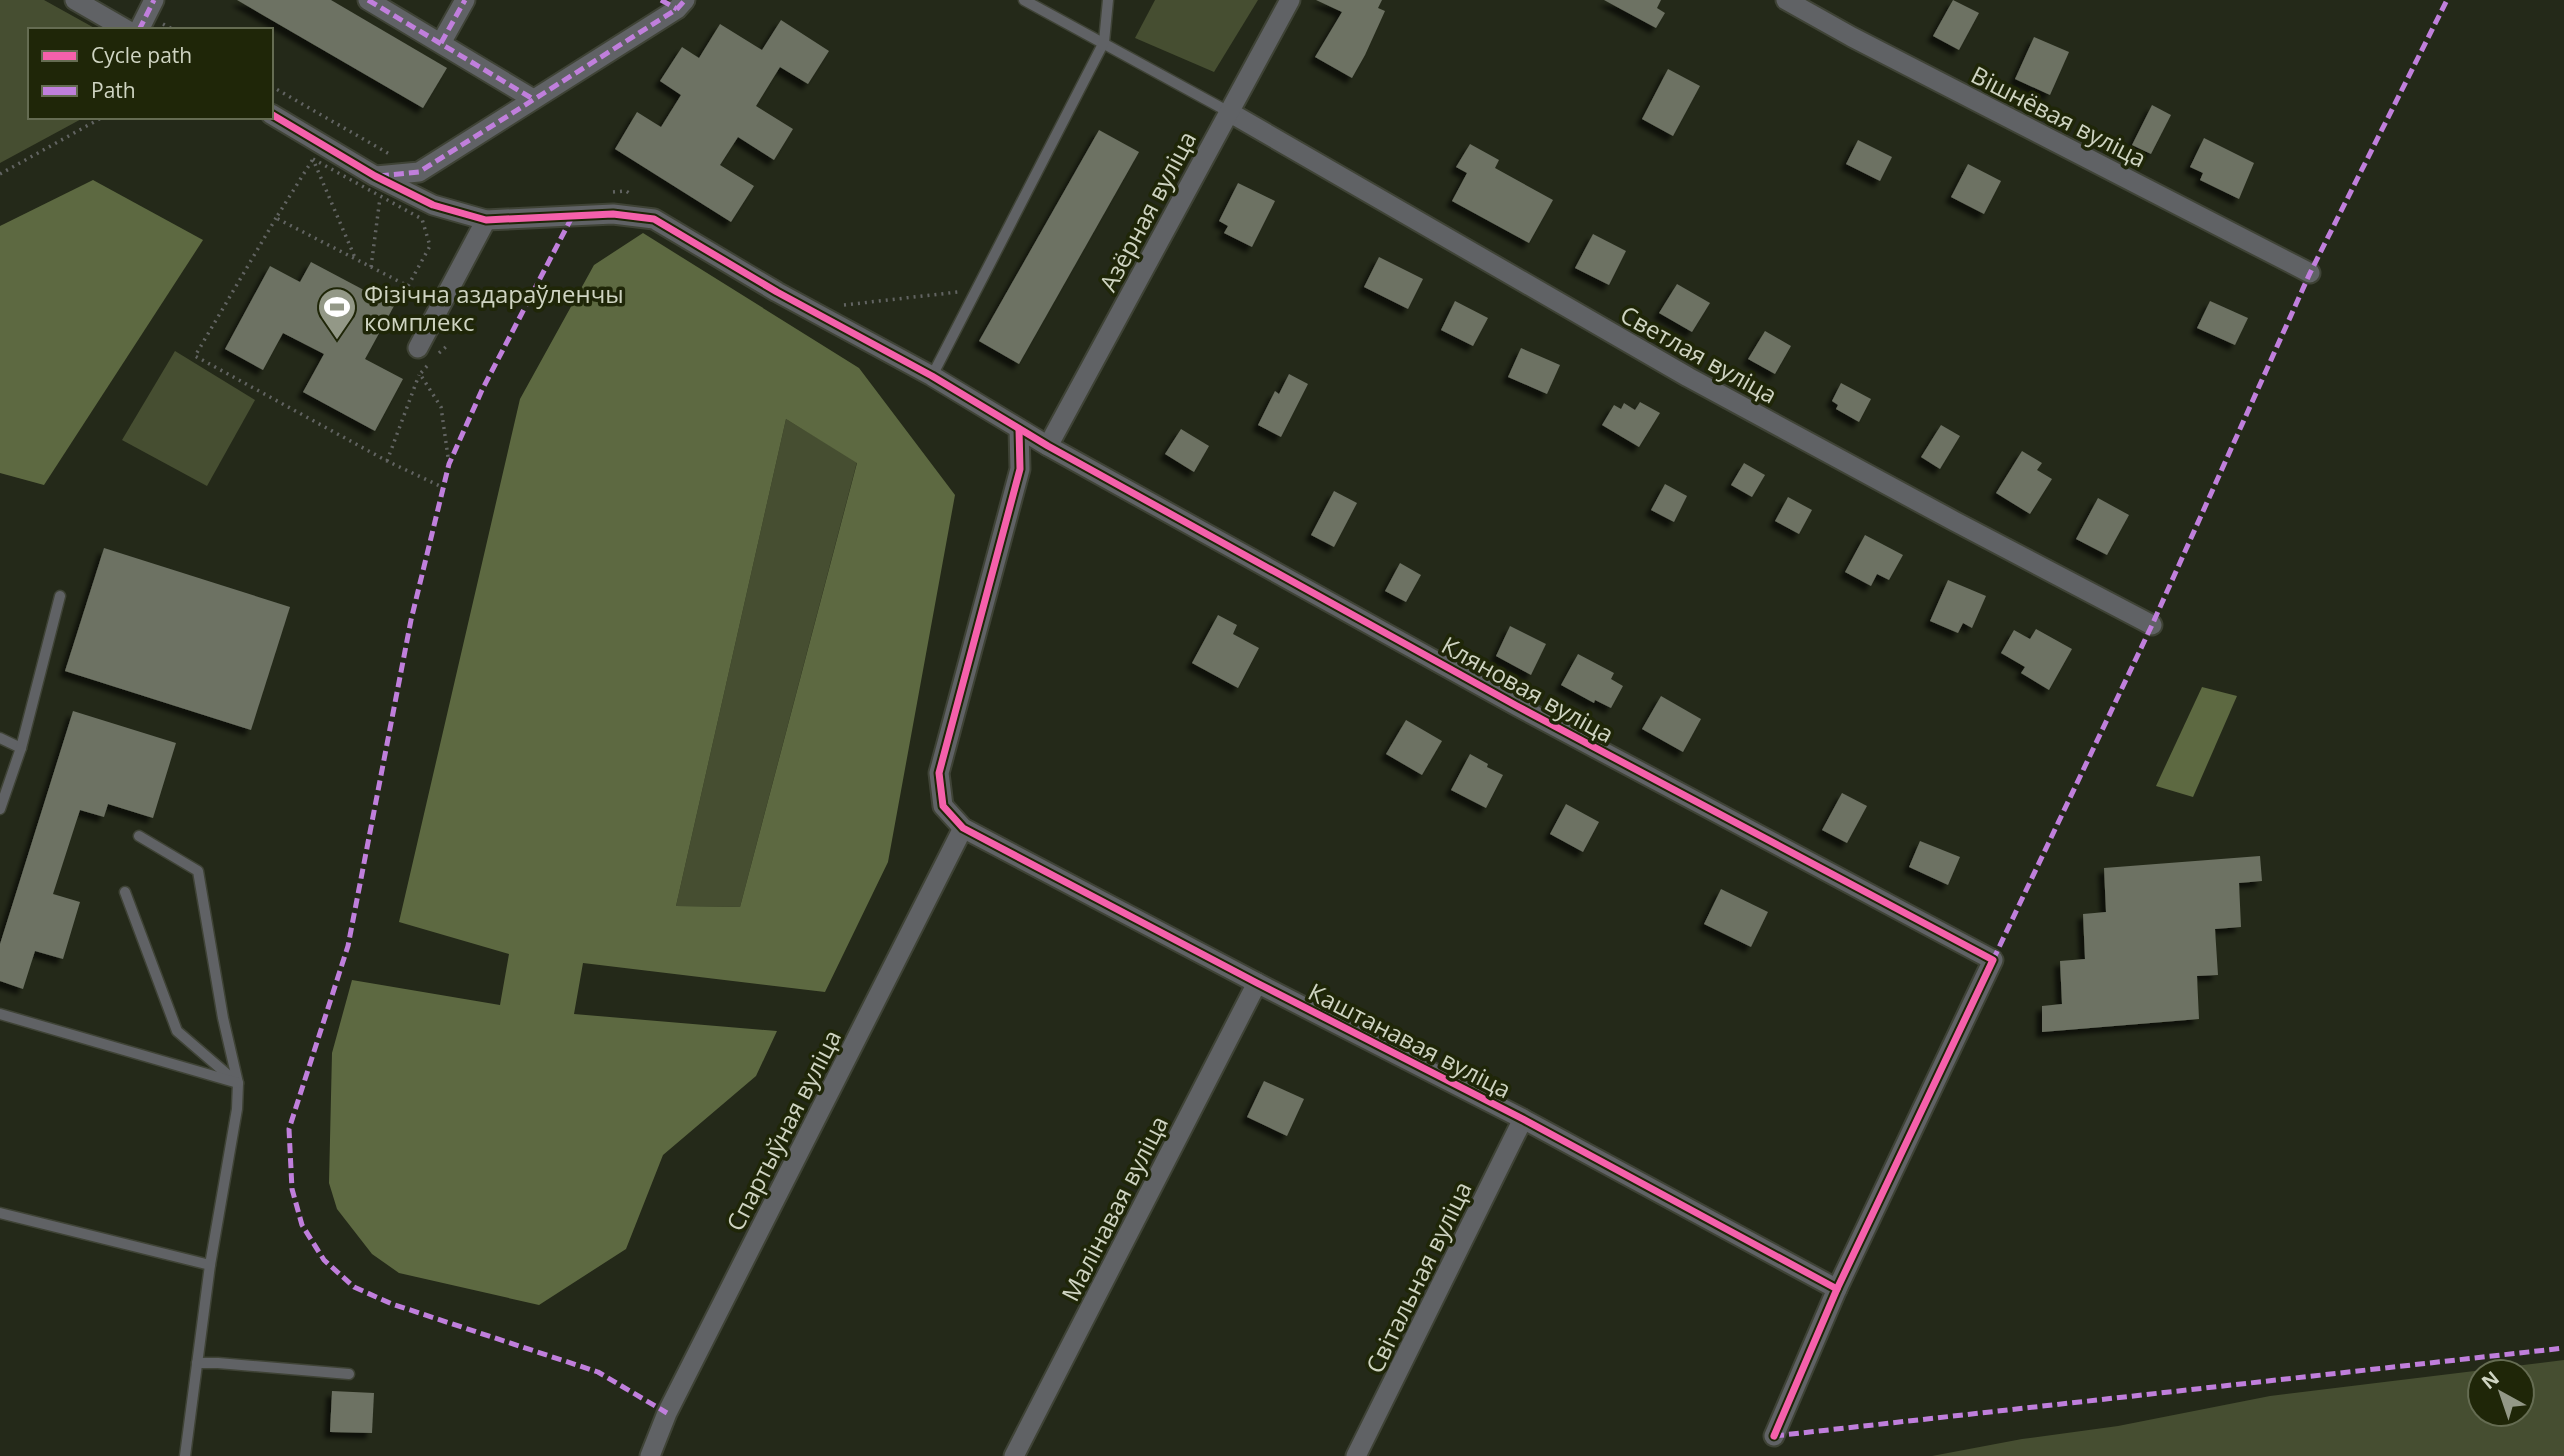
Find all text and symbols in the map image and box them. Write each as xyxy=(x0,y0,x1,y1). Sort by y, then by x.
legend xyxy=(28,28,273,119)
text: Cycle path xyxy=(91,41,192,69)
street label: Вішнёвая вуліца xyxy=(1966,58,2152,174)
text: Path xyxy=(91,76,136,104)
street label: Азёрная вуліца xyxy=(1091,125,1203,297)
place label: Фізічна аздараўленчы комплекс xyxy=(364,277,624,338)
sports icon: Фізічна аздараўленчы комплекс xyxy=(316,286,358,341)
street label: Светлая вуліца xyxy=(1615,297,1783,411)
street label: Кляновая вуліца xyxy=(1436,628,1620,750)
street label: Каштанавая вуліца xyxy=(1303,975,1517,1105)
street label: Спартыўная вуліца xyxy=(718,1024,848,1236)
street label: Малінавая вуліца xyxy=(1053,1110,1175,1306)
street label: Світальная вуліца xyxy=(1357,1176,1479,1378)
north arrow xyxy=(2466,1358,2536,1428)
text: N xyxy=(2476,1365,2504,1395)

